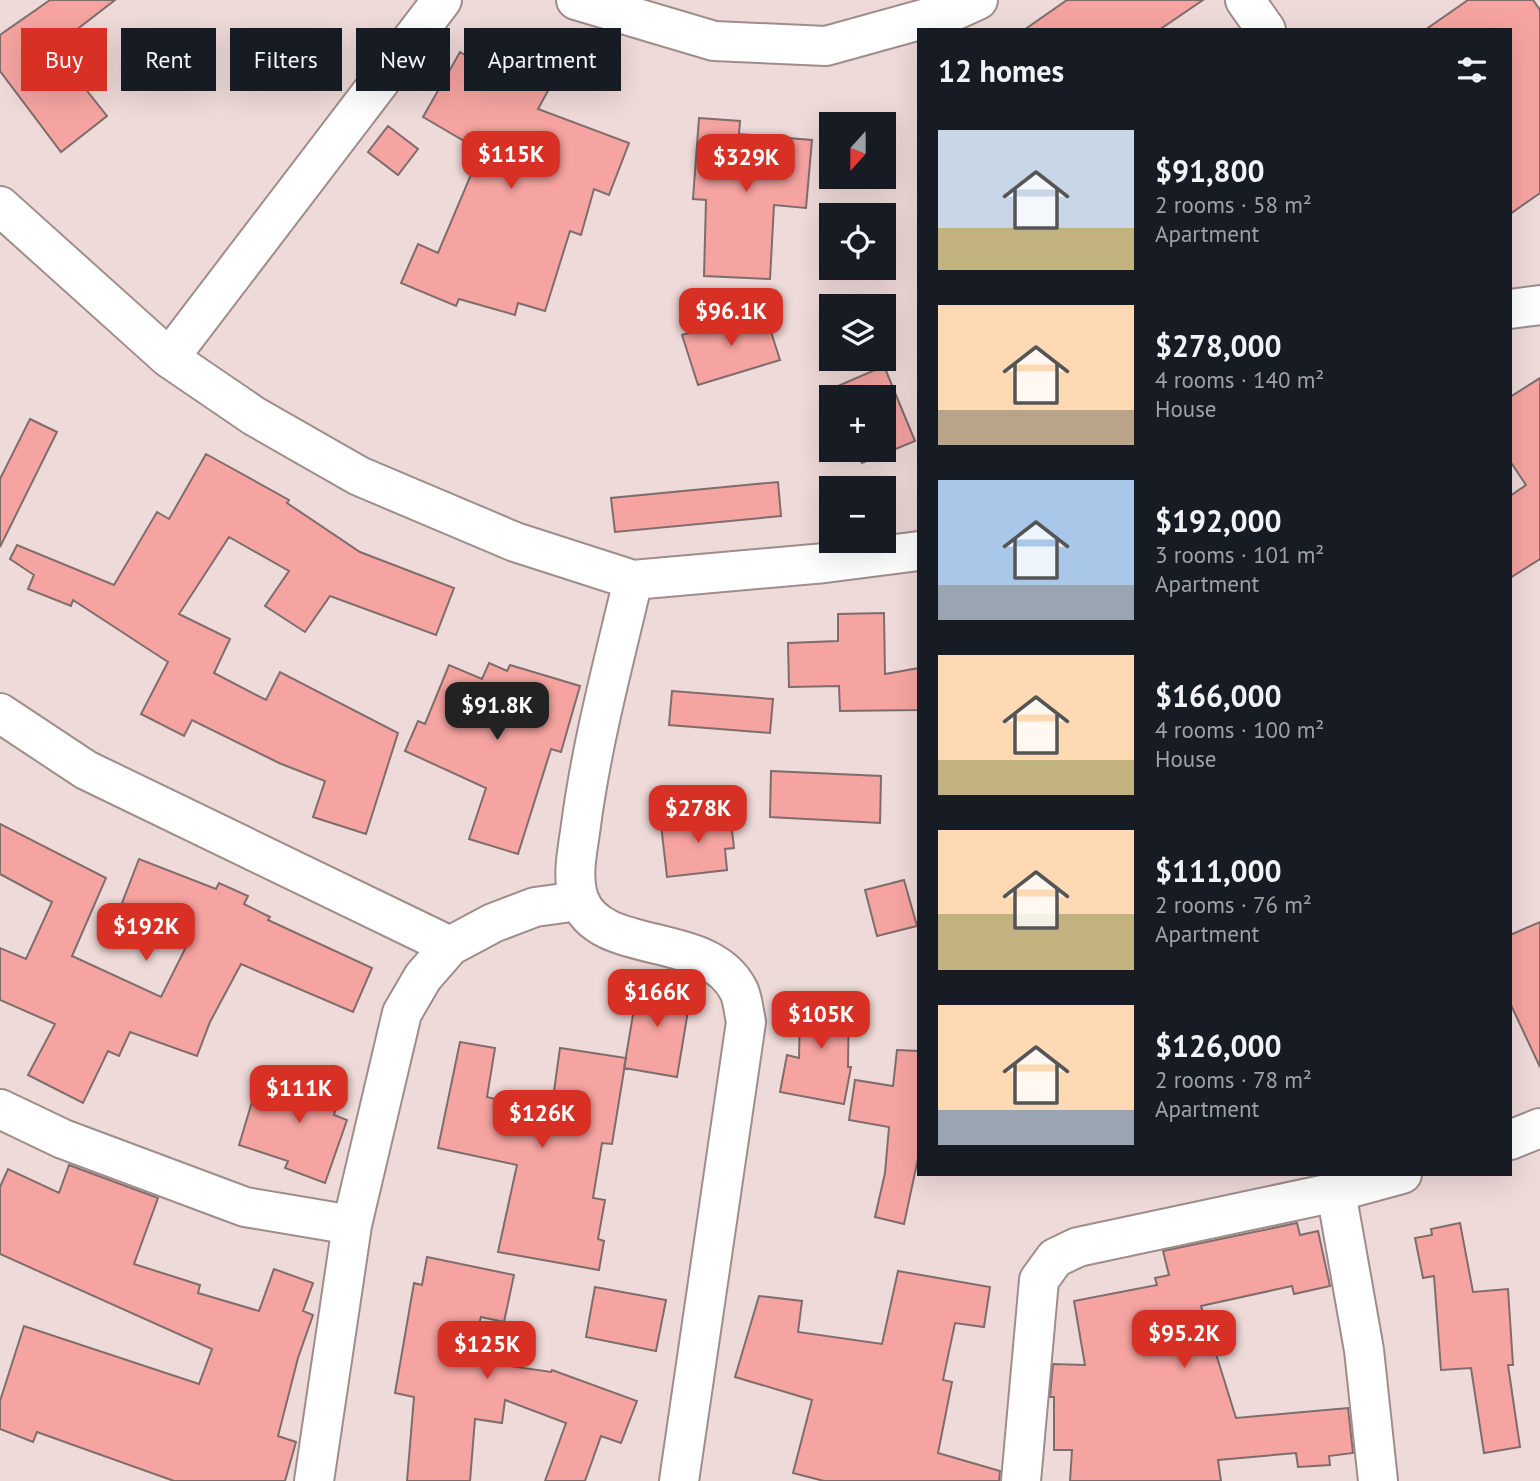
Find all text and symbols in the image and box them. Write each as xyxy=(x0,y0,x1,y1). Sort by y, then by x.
chip: Buy xyxy=(21,28,107,91)
chip: Rent xyxy=(121,28,216,91)
chip: Filters xyxy=(230,28,342,91)
chip: New xyxy=(356,28,450,91)
chip: Apartment xyxy=(464,28,621,91)
text: 12 homes xyxy=(938,51,1064,90)
icon: filters xyxy=(1453,51,1491,89)
north arrow xyxy=(819,112,896,189)
map controls xyxy=(819,112,896,553)
pin: $115K xyxy=(462,132,560,191)
pin: $329K xyxy=(697,134,795,194)
text: $115K xyxy=(478,139,544,168)
text: $329K xyxy=(713,142,779,171)
text: $91,800 xyxy=(1155,151,1265,190)
icon: home xyxy=(994,158,1078,242)
text: 2 rooms · 58 m² xyxy=(1155,190,1312,219)
button: locate xyxy=(819,203,896,280)
text: Apartment xyxy=(1155,219,1259,248)
pin: $96.1K xyxy=(674,288,788,348)
button: layers xyxy=(819,294,896,371)
text: $96.1K xyxy=(695,296,767,325)
text: $278,000 xyxy=(1155,326,1282,365)
icon: home xyxy=(994,333,1078,417)
text: 4 rooms · 140 m² xyxy=(1155,365,1324,394)
button: + xyxy=(819,385,896,462)
text: House xyxy=(1155,394,1217,423)
button: − xyxy=(819,476,896,553)
text: $192,000 xyxy=(1155,501,1282,540)
icon: home xyxy=(994,508,1078,592)
text: 3 rooms · 101 m² xyxy=(1155,540,1324,569)
text: Apartment xyxy=(1155,569,1259,598)
text: $166,000 xyxy=(1155,676,1282,715)
pin: $91.8K xyxy=(440,682,554,742)
icon: home xyxy=(994,683,1078,767)
text: $91.8K xyxy=(461,690,533,719)
text: 4 rooms · 100 m² xyxy=(1155,715,1324,744)
text: House xyxy=(1155,744,1217,773)
pin: $278K xyxy=(649,786,747,845)
text: $278K xyxy=(665,793,731,822)
text: $111,000 xyxy=(1155,851,1282,890)
icon: home xyxy=(994,858,1078,942)
text: 2 rooms · 76 m² xyxy=(1155,890,1312,919)
pin: $192K xyxy=(97,904,195,963)
text: $192K xyxy=(113,911,179,940)
text: Apartment xyxy=(1155,919,1259,948)
pin: $166K xyxy=(608,970,706,1029)
text: $166K xyxy=(624,977,690,1006)
pin: $105K xyxy=(772,992,870,1051)
text: $105K xyxy=(788,999,854,1028)
text: $126,000 xyxy=(1155,1026,1282,1065)
icon: home xyxy=(994,1033,1078,1117)
text: 2 rooms · 78 m² xyxy=(1155,1065,1312,1094)
pin: $111K xyxy=(250,1066,348,1125)
text: $111K xyxy=(266,1073,332,1102)
pin: $126K xyxy=(493,1090,591,1150)
text: Apartment xyxy=(1155,1094,1259,1123)
text: $126K xyxy=(509,1098,575,1127)
pin: $95.2K xyxy=(1127,1310,1241,1370)
text: $95.2K xyxy=(1148,1318,1220,1347)
pin: $125K xyxy=(438,1322,536,1381)
text: $125K xyxy=(454,1329,520,1358)

